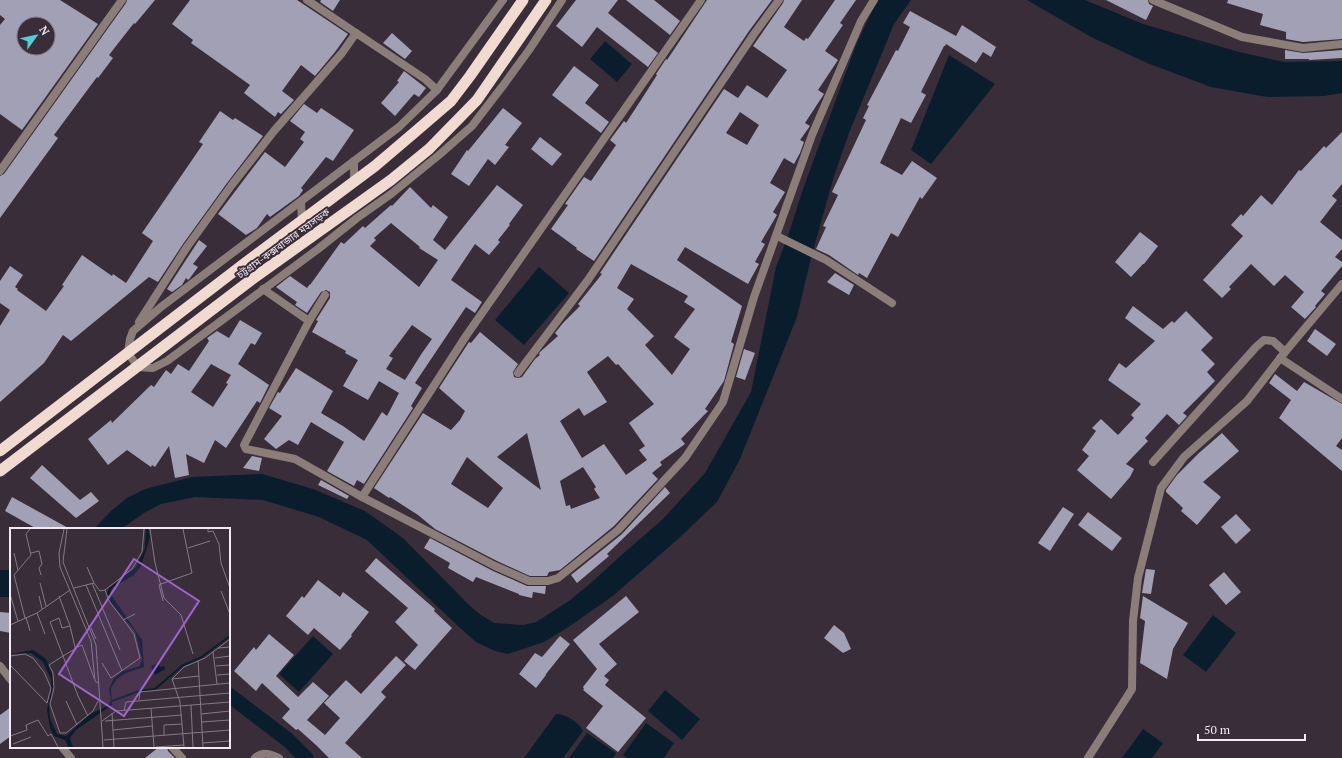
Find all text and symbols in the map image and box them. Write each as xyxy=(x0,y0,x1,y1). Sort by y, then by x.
north arrow xyxy=(16,16,56,56)
text: N xyxy=(36,23,53,38)
street label: চট্টগ্রাম-কক্সবাজার মহাসড়ক xyxy=(233,205,333,282)
inset map xyxy=(10,528,230,748)
scale bar xyxy=(1198,716,1305,742)
text: 50 m xyxy=(1204,722,1231,737)

